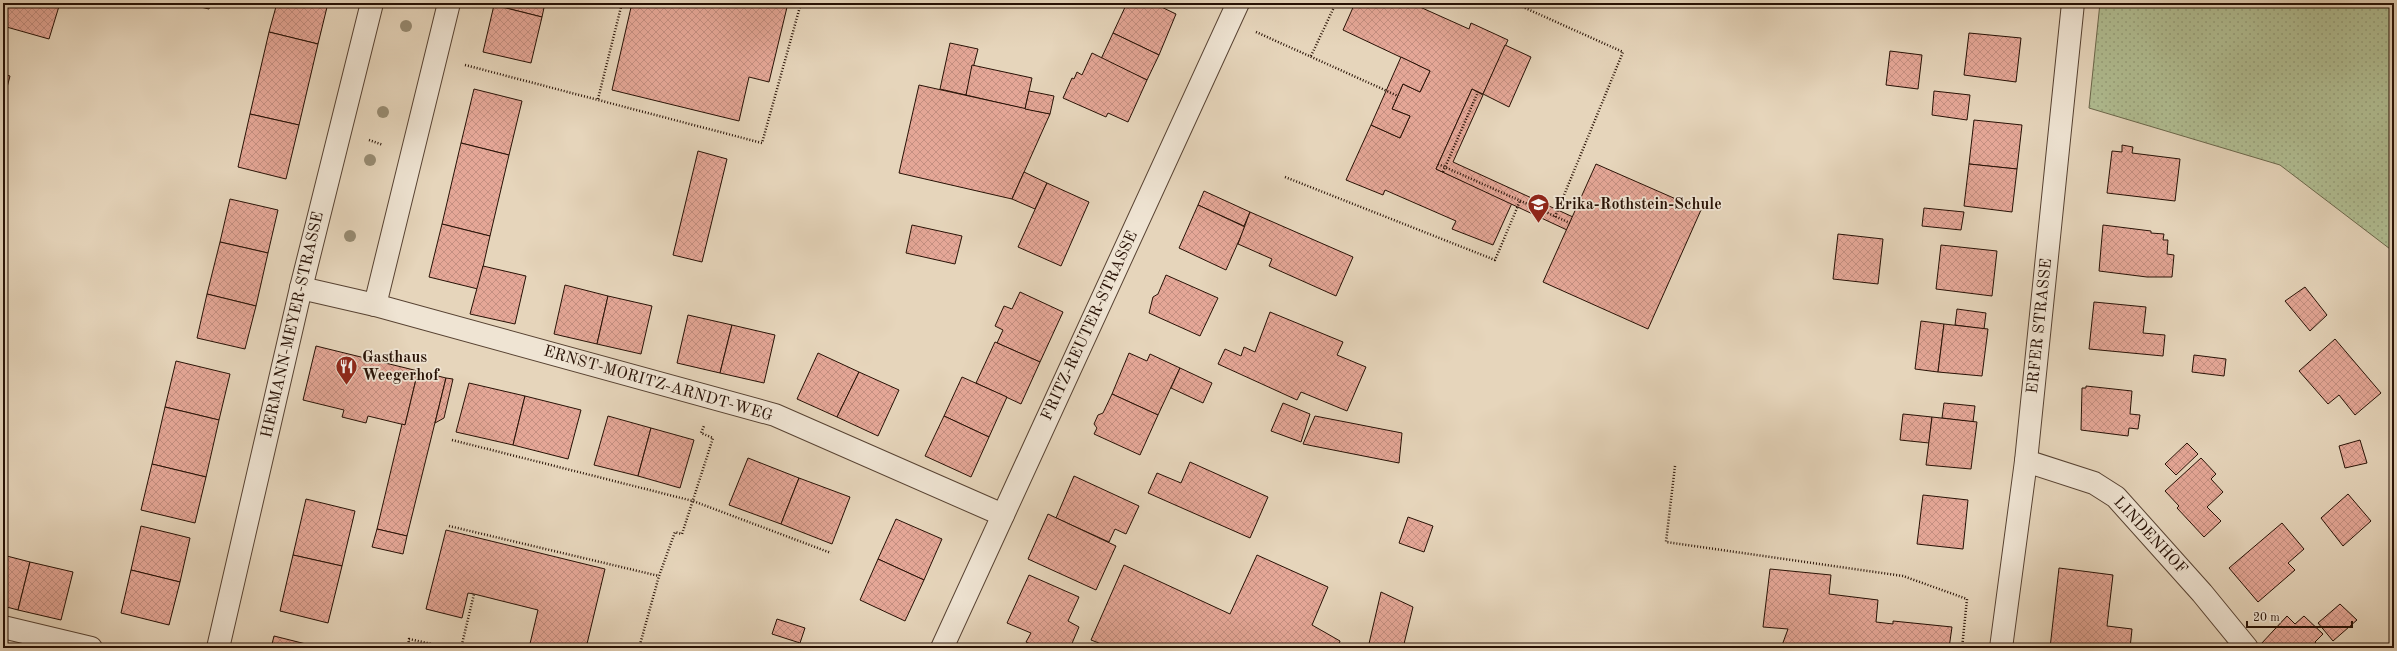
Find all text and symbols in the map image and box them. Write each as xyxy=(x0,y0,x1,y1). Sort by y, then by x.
school or university icon: Erika-Rothstein-Schule xyxy=(1525,192,1551,225)
place label: Erika-Rothstein-Schule xyxy=(1554,197,1722,213)
street label: HERMANN-MEYER-STRASSE xyxy=(259,210,327,440)
street label: FRITZ-REUTER-STRASSE xyxy=(1039,229,1141,423)
street label: ERFER STRASSE xyxy=(2025,257,2055,395)
street label: ERNST-MORITZ-ARNDT-WEG xyxy=(542,344,775,425)
place label: Gasthaus Weegerhof xyxy=(362,350,440,384)
restaurant icon: Gasthaus Weegerhof xyxy=(334,354,360,387)
street label: LINDENHOF xyxy=(2110,494,2190,578)
scale bar xyxy=(2247,603,2352,629)
text: 20 m xyxy=(2253,612,2280,624)

